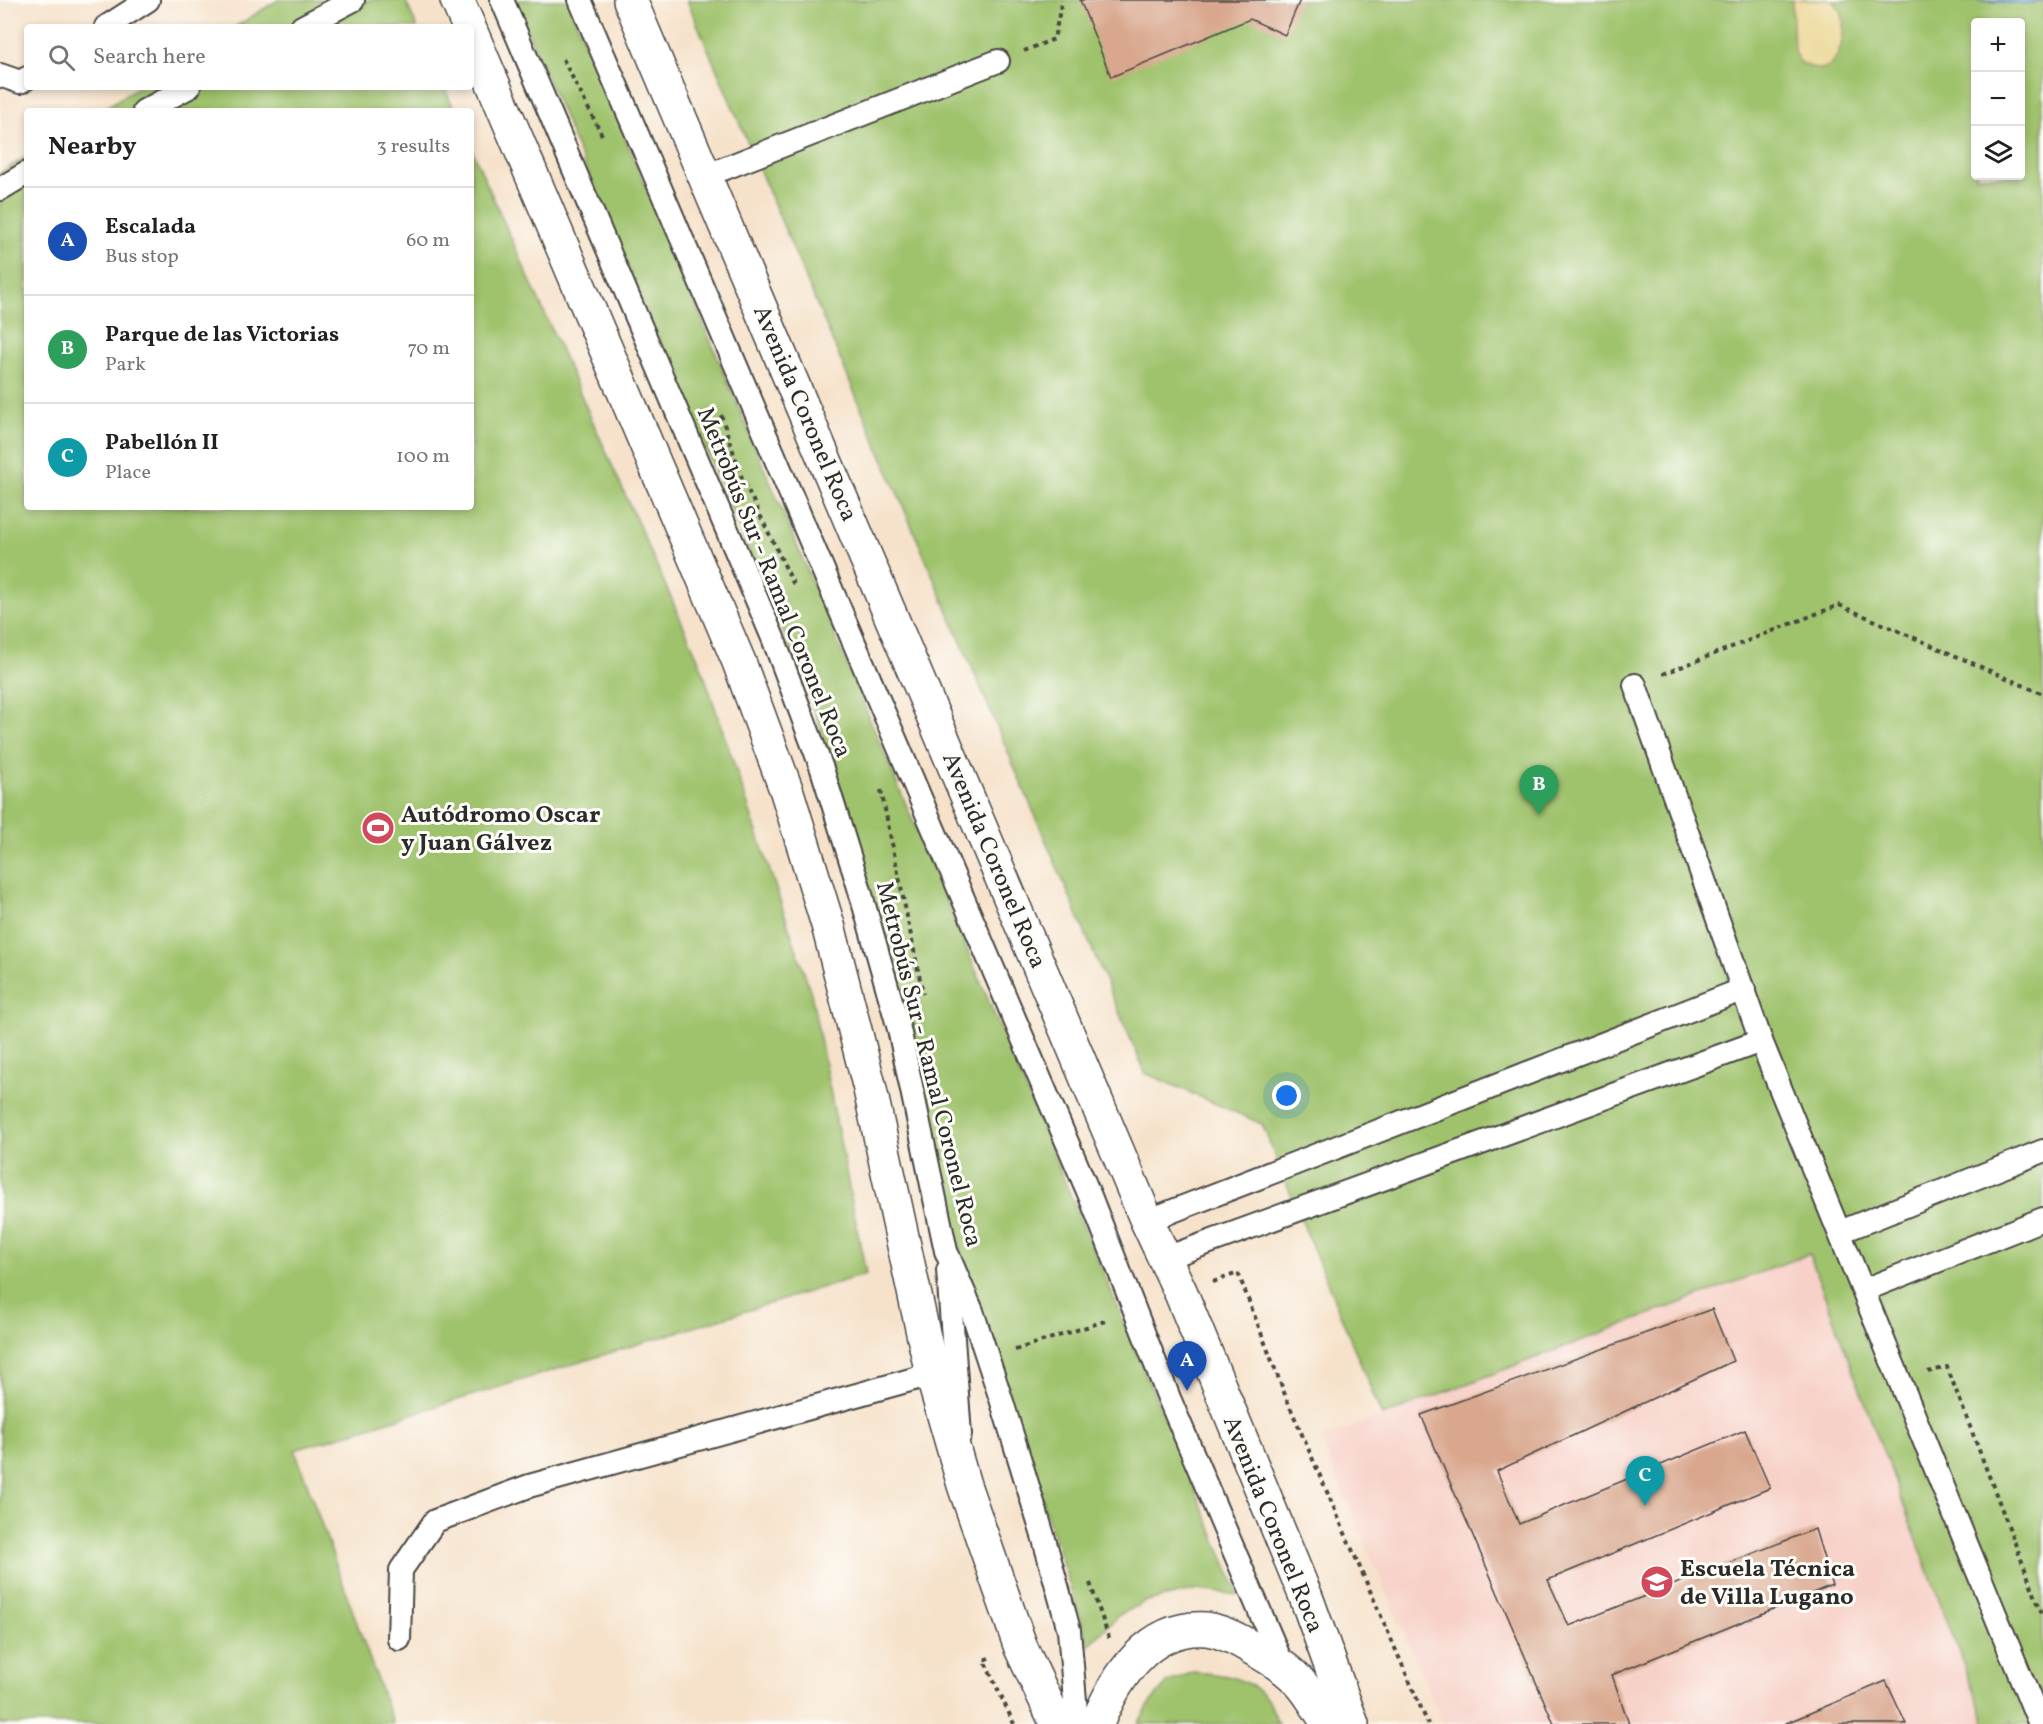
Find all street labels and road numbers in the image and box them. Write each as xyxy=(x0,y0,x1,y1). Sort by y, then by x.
street label: Avenida Coronel Roca xyxy=(743,301,865,527)
street label: Metrobús Sur - Ramal Coronel Roca xyxy=(687,402,859,763)
street label: Avenida Coronel Roca xyxy=(932,748,1054,974)
street label: Metrobús Sur - Ramal Coronel Roca xyxy=(866,878,990,1251)
street label: Avenida Coronel Roca xyxy=(1213,1411,1331,1638)

